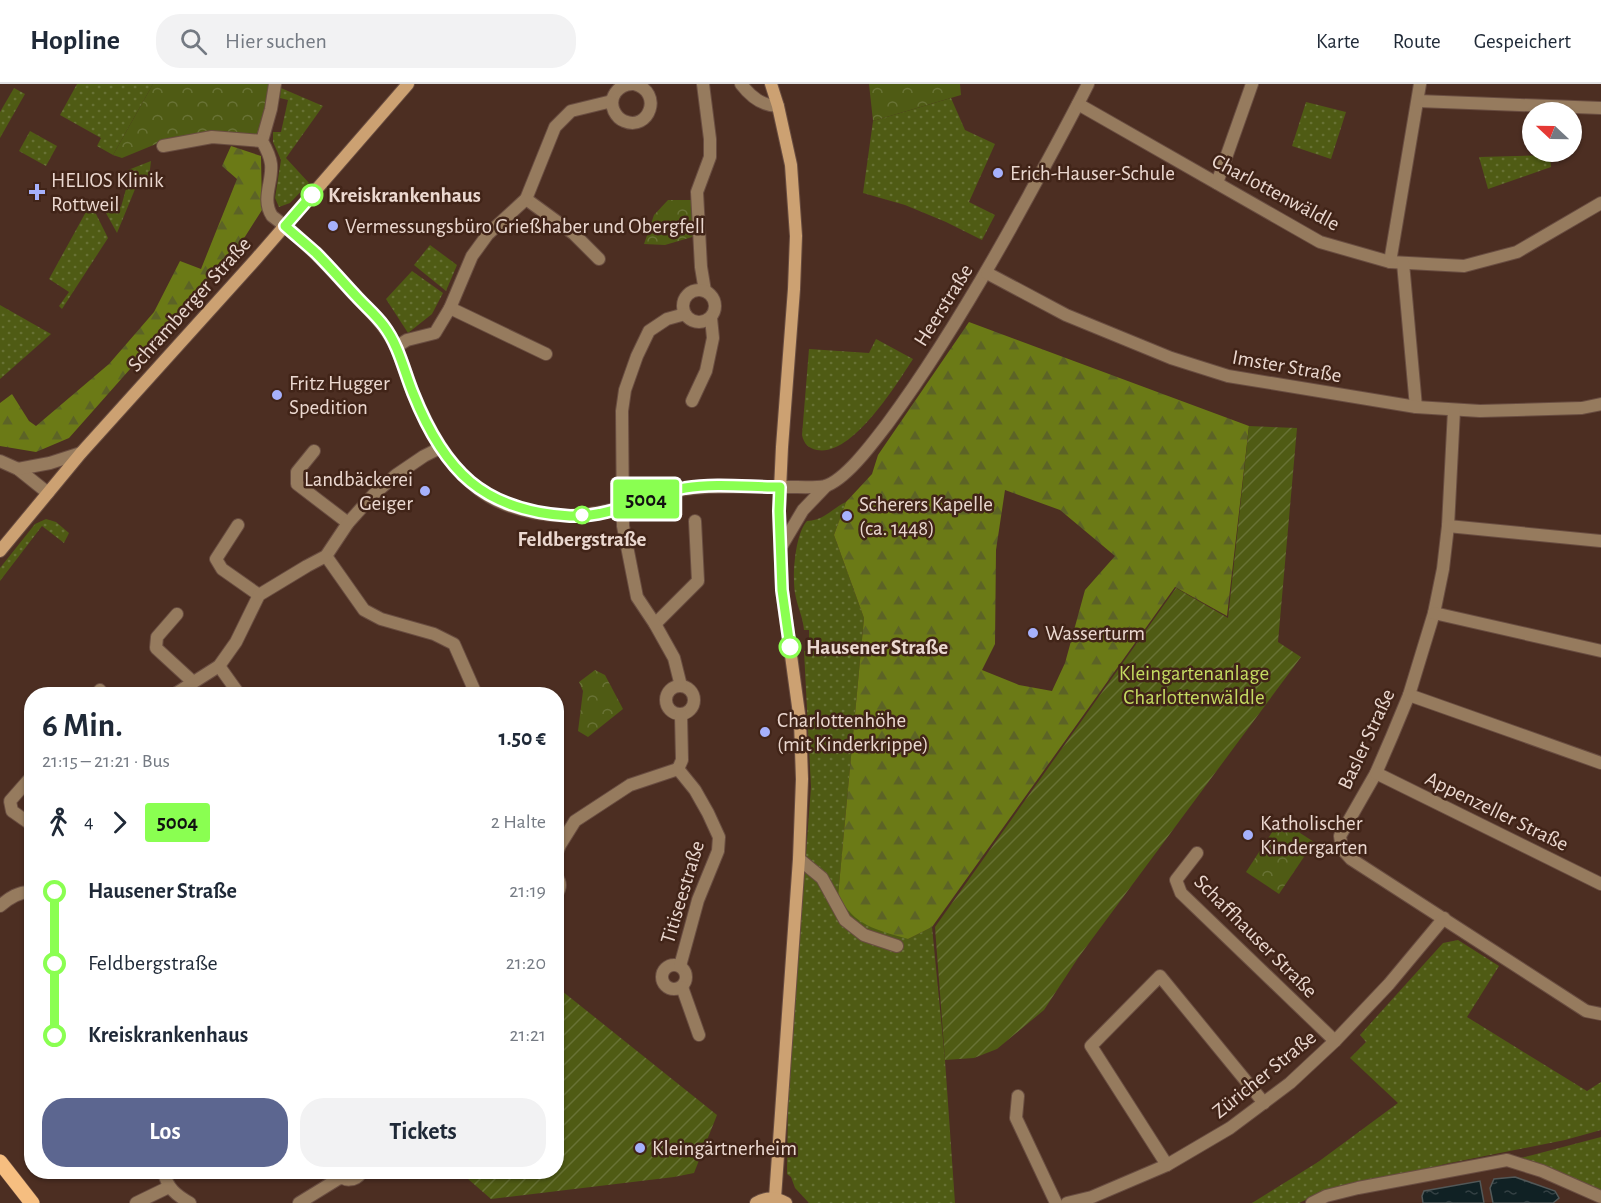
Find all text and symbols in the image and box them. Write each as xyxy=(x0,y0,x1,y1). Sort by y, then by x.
search box xyxy=(156,14,576,68)
icon: search xyxy=(177,25,210,58)
text: Hopline xyxy=(30,27,120,55)
text: Hier suchen xyxy=(225,30,327,52)
text: Karte xyxy=(1316,31,1360,52)
text: Route xyxy=(1393,31,1441,52)
text: Gespeichert xyxy=(1474,31,1571,52)
north arrow xyxy=(1522,102,1582,162)
map controls xyxy=(1522,102,1582,162)
street label: Charlottenwäldle xyxy=(1208,150,1343,235)
place label: Erich-Hauser-Schule xyxy=(1010,163,1175,184)
marker: Erich-Hauser-Schule xyxy=(991,166,1005,180)
place label: HELIOS Klinik Rottweil xyxy=(51,170,164,215)
marker: HELIOS Klinik Rottweil xyxy=(28,183,46,201)
marker: Kreiskrankenhaus xyxy=(301,184,323,206)
place label: Kreiskrankenhaus xyxy=(328,185,481,206)
place label: Vermessungsbüro Grießhaber und Obergfell xyxy=(345,216,705,237)
marker: Vermessungsbüro Grießhaber und Obergfell xyxy=(326,219,340,233)
street label: Schramberger Straße xyxy=(124,233,255,376)
street label: Heerstraße xyxy=(910,261,977,350)
street label: Imster Straße xyxy=(1231,347,1343,386)
place label: Fritz Hugger Spedition xyxy=(289,373,390,418)
marker: Fritz Hugger Spedition xyxy=(270,388,284,402)
place label: Landbäckerei Geiger xyxy=(304,469,413,514)
line badge: 5004 xyxy=(604,480,688,518)
marker: Landbäckerei Geiger xyxy=(418,484,432,498)
text: 5004 xyxy=(625,489,667,510)
place label: Scherers Kapelle (ca. 1448) xyxy=(859,494,993,539)
marker: Feldbergstraße xyxy=(573,506,591,524)
marker: Scherers Kapelle (ca. 1448) xyxy=(840,509,854,523)
place label: Feldbergstraße xyxy=(518,529,647,550)
place label: Wasserturm xyxy=(1045,623,1145,644)
marker: Wasserturm xyxy=(1026,626,1040,640)
marker: Hausener Straße xyxy=(779,636,801,658)
place label: Hausener Straße xyxy=(806,637,948,658)
park label: Kleingartenanlage Charlottenwäldle xyxy=(1119,663,1269,708)
street label: Basler Straße xyxy=(1334,686,1399,793)
text: 6 Min. xyxy=(42,710,123,743)
place label: Charlottenhöhe (mit Kinderkrippe) xyxy=(777,710,929,755)
marker: Charlottenhöhe (mit Kinderkrippe) xyxy=(758,725,772,739)
text: 1.50 € xyxy=(498,727,546,749)
text: 21:15 – 21:21 · Bus xyxy=(42,751,170,771)
street label: Appenzeller Straße xyxy=(1422,768,1572,855)
icon: walk xyxy=(42,806,75,839)
icon: forward xyxy=(103,806,136,839)
text: 4 xyxy=(84,812,94,832)
text: 5004 xyxy=(157,812,198,833)
text: 2 Halte xyxy=(491,812,546,832)
place label: Katholischer Kindergarten xyxy=(1260,813,1368,858)
marker: Katholischer Kindergarten xyxy=(1241,828,1255,842)
street label: Titiseestraße xyxy=(657,838,708,946)
street label: Schaffhauser Straße xyxy=(1190,871,1321,1002)
text: Hausener Straße xyxy=(88,880,237,902)
text: 21:19 xyxy=(509,881,546,901)
text: Feldbergstraße xyxy=(88,952,218,974)
text: 21:20 xyxy=(506,953,546,973)
text: Kreiskrankenhaus xyxy=(88,1024,248,1046)
text: 21:21 xyxy=(509,1025,546,1045)
street label: Züricher Straße xyxy=(1209,1026,1320,1122)
button: Los xyxy=(42,1098,288,1167)
button: Tickets xyxy=(300,1098,546,1167)
place label: Kleingärtnerheim xyxy=(652,1138,797,1159)
marker: Kleingärtnerheim xyxy=(633,1141,647,1155)

